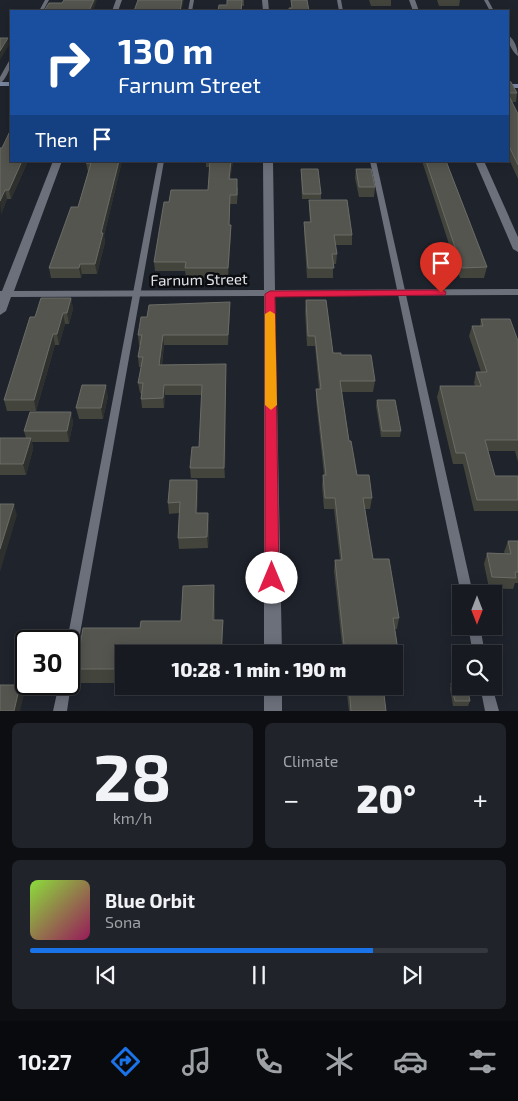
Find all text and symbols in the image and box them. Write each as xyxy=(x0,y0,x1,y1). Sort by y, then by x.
text: 130 m xyxy=(118,29,213,71)
icon: right xyxy=(35,30,100,95)
text: Farnum Street xyxy=(118,71,261,97)
icon: arrive xyxy=(88,125,116,153)
text: Then xyxy=(35,128,78,151)
pin xyxy=(420,242,462,293)
icon: arrive xyxy=(427,249,455,277)
street label: Farnum Street xyxy=(150,269,248,289)
position arrow xyxy=(245,551,297,603)
north arrow xyxy=(452,585,502,635)
map controls xyxy=(452,585,502,695)
speed limit sign: 30 xyxy=(15,630,80,695)
button: search xyxy=(452,645,502,695)
text: 10:28 · 1 min · 190 m xyxy=(172,658,346,681)
text: 28 xyxy=(93,736,172,814)
text: Climate xyxy=(283,751,338,770)
text: 20° xyxy=(356,775,416,821)
text: − xyxy=(283,782,299,816)
text: + xyxy=(473,782,488,816)
text: km/h xyxy=(113,808,152,827)
text: Blue Orbit xyxy=(105,889,195,912)
text: Sona xyxy=(105,912,141,931)
icon: previous xyxy=(92,961,120,989)
icon: pause xyxy=(245,961,273,989)
icon: next xyxy=(398,961,426,989)
icon: directions xyxy=(108,1044,143,1079)
icon: music xyxy=(179,1044,214,1079)
icon: phone xyxy=(251,1044,286,1079)
icon: climate xyxy=(322,1044,357,1079)
icon: car xyxy=(393,1044,428,1079)
icon: filters xyxy=(465,1044,500,1079)
text: 10:27 xyxy=(18,1048,72,1074)

